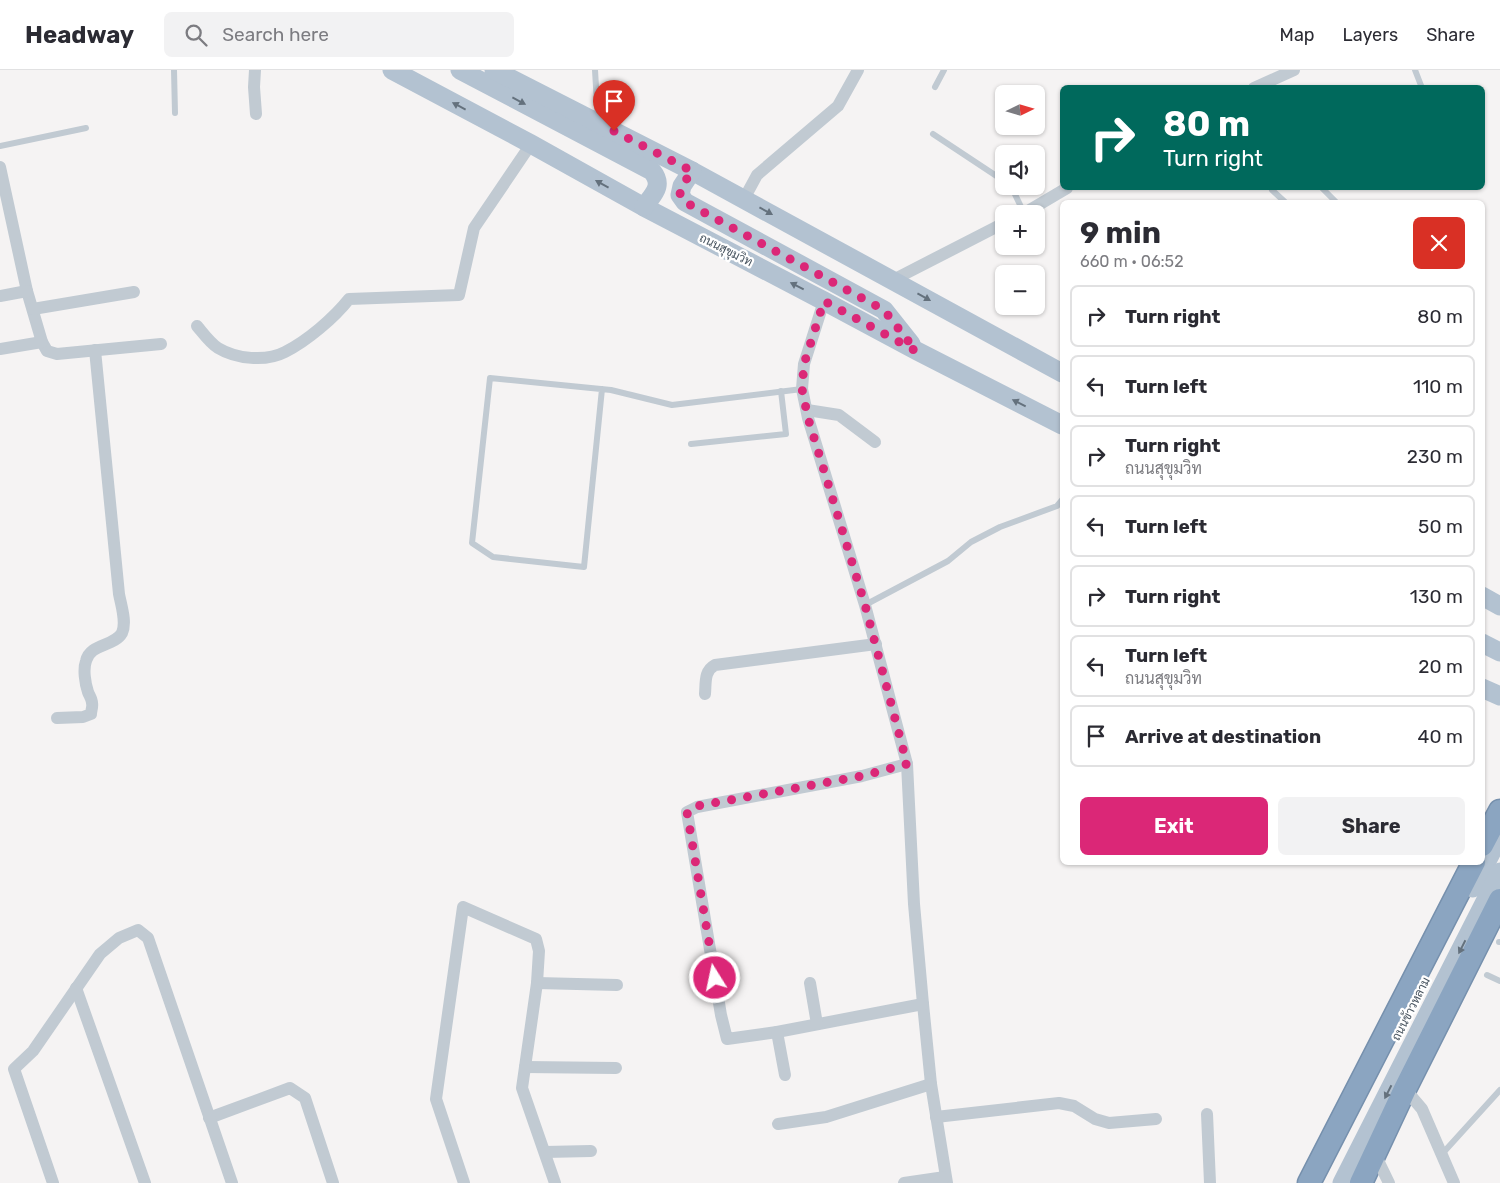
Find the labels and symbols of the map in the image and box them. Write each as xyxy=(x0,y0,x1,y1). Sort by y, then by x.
pin xyxy=(593,80,635,131)
north arrow xyxy=(995,85,1045,135)
one-way arrow xyxy=(512,97,526,105)
one-way arrow xyxy=(452,102,466,110)
one-way arrow xyxy=(595,179,608,188)
one-way arrow xyxy=(759,207,773,215)
street label: ถนนสุขุมวิท xyxy=(696,231,755,271)
one-way arrow xyxy=(789,282,804,290)
one-way arrow xyxy=(917,293,931,302)
one-way arrow xyxy=(1012,399,1026,407)
one-way arrow xyxy=(1458,940,1466,954)
position arrow xyxy=(688,951,740,1003)
street label: ถนนข้าวหลาม xyxy=(1389,975,1433,1043)
one-way arrow xyxy=(1384,1084,1392,1099)

